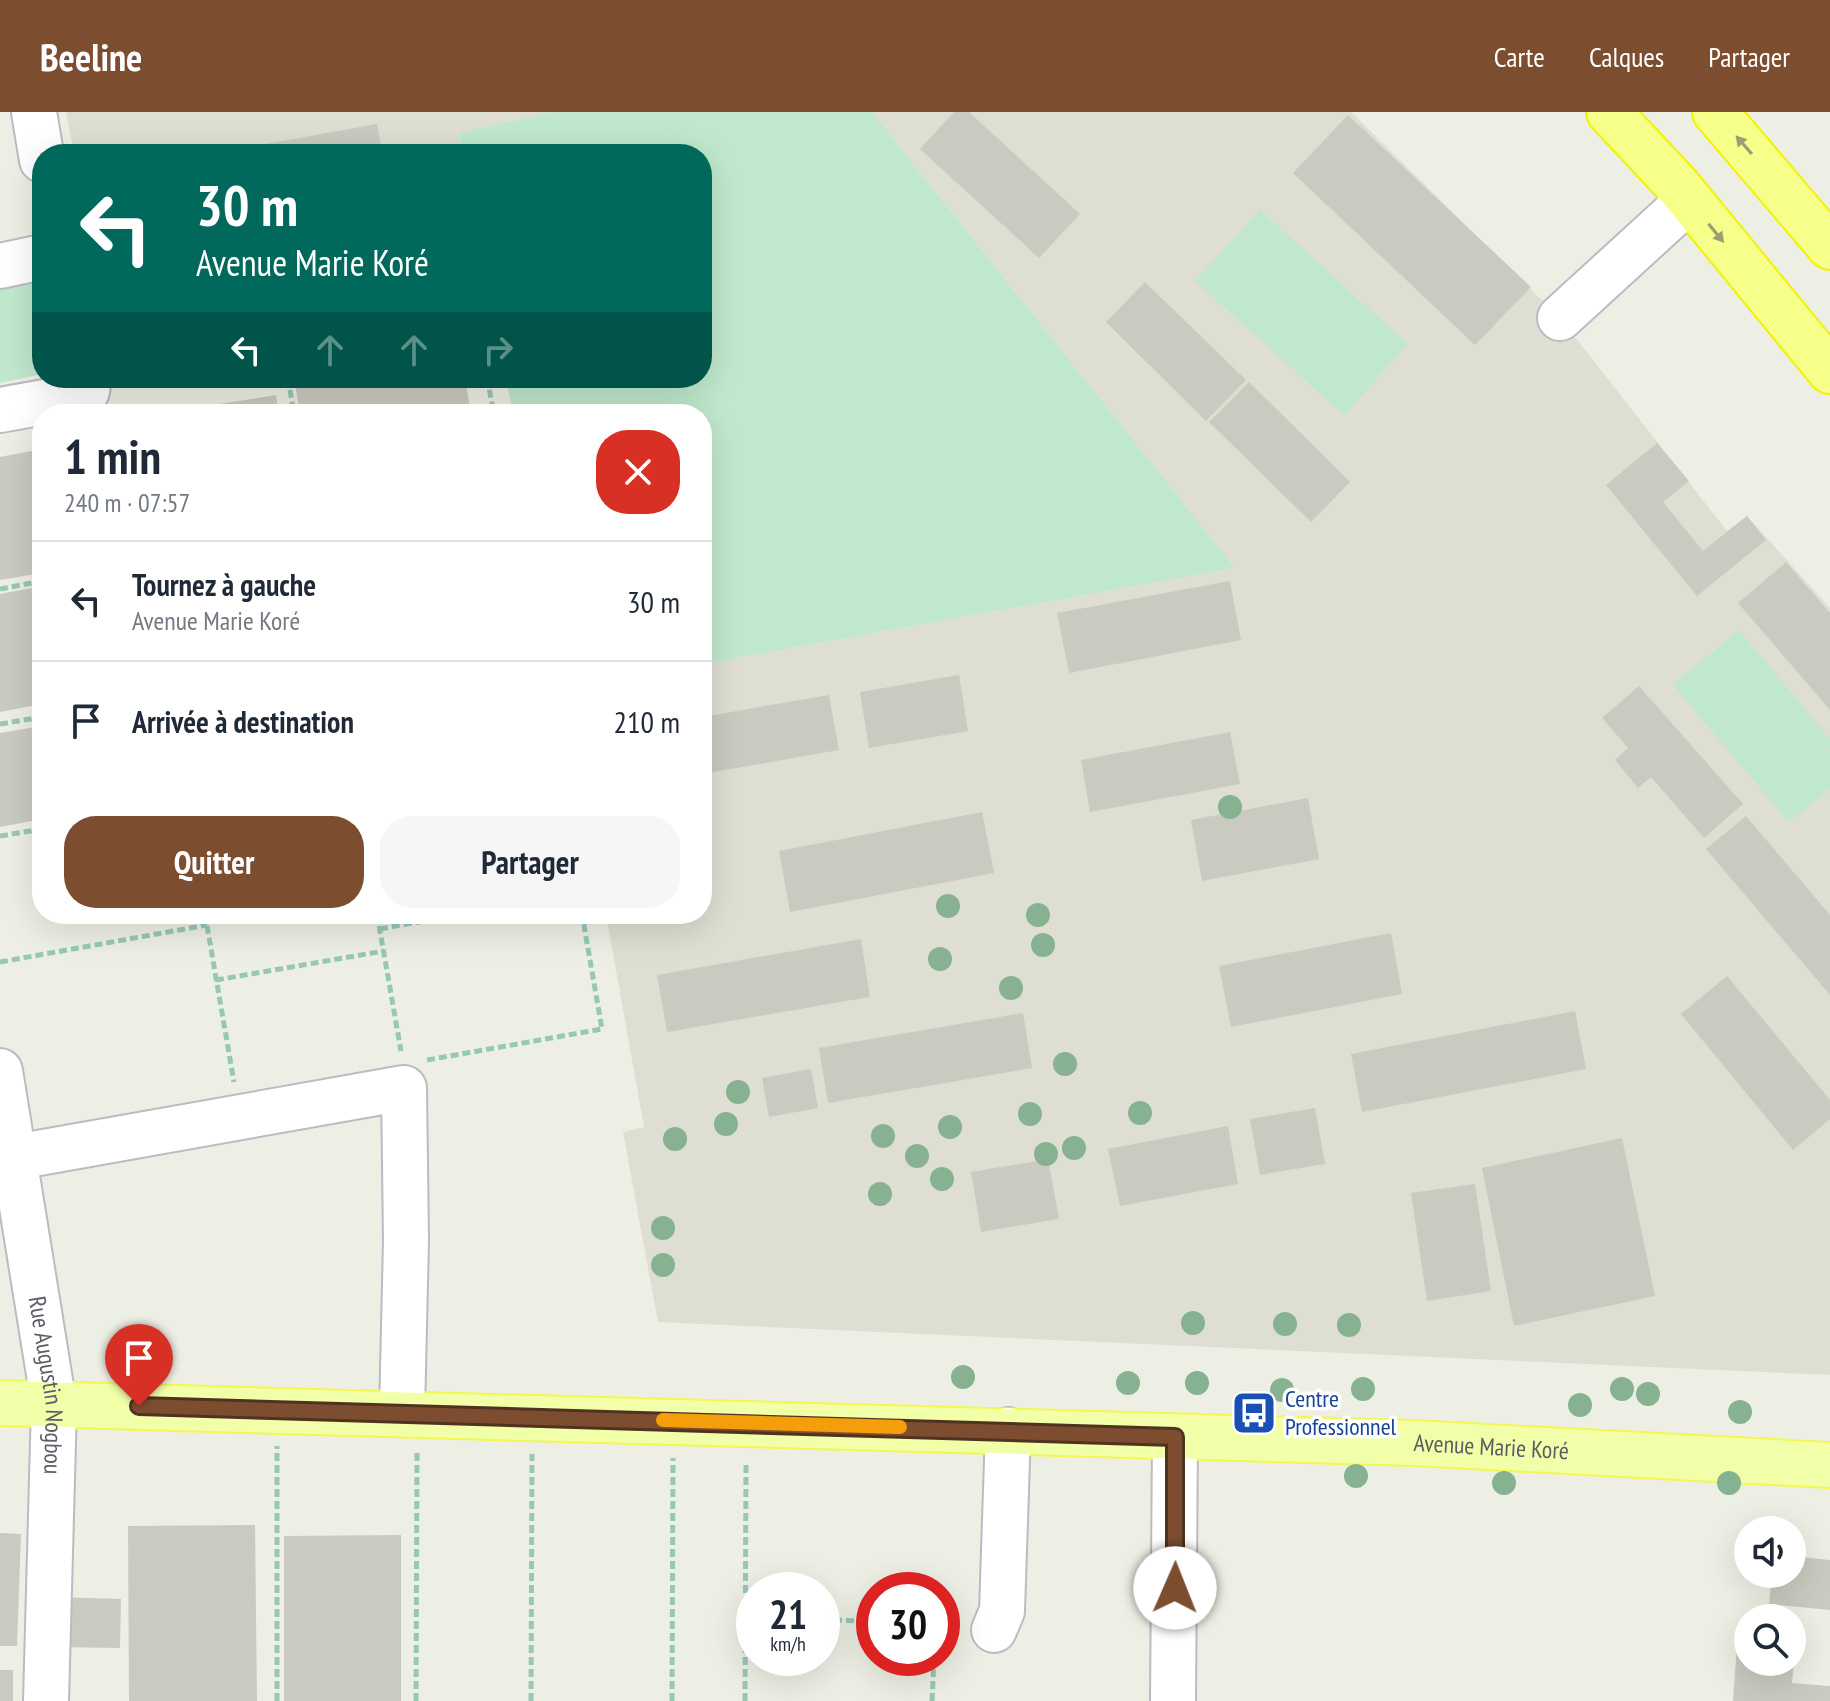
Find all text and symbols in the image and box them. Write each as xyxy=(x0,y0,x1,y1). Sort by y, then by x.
text: Beeline xyxy=(40,32,142,81)
text: Carte xyxy=(1494,38,1545,75)
text: Calques xyxy=(1589,38,1664,75)
text: Partager xyxy=(1708,38,1790,75)
one-way arrow xyxy=(1735,136,1753,155)
text: 30 m xyxy=(196,169,298,241)
icon: left xyxy=(64,176,168,280)
one-way arrow xyxy=(1708,223,1724,243)
text: Avenue Marie Koré xyxy=(196,239,429,286)
icon: left xyxy=(224,328,268,372)
icon: ahead xyxy=(308,328,352,372)
icon: ahead xyxy=(392,328,436,372)
icon: right xyxy=(476,328,520,372)
text: 1 min xyxy=(64,425,161,487)
button: close xyxy=(596,430,680,514)
text: 240 m · 07:57 xyxy=(64,486,190,519)
text: Tournez à gauche xyxy=(132,565,316,604)
icon: left xyxy=(64,579,108,623)
text: 30 m xyxy=(627,582,680,621)
text: Avenue Marie Koré xyxy=(132,604,300,637)
icon: arrive xyxy=(64,699,108,743)
text: Arrivée à destination xyxy=(132,702,354,741)
text: 210 m xyxy=(614,702,680,741)
button: Quitter xyxy=(64,816,364,908)
button: Partager xyxy=(380,816,680,908)
street label: Rue Augustin Nogbou xyxy=(22,1294,70,1475)
pin xyxy=(105,1324,173,1406)
icon: arrive xyxy=(117,1336,161,1380)
place label: Centre Professionnel xyxy=(1285,1383,1397,1442)
bus stop icon: Centre Professionnel xyxy=(1230,1389,1278,1437)
street label: Avenue Marie Koré xyxy=(1413,1427,1570,1466)
map controls xyxy=(1734,1516,1806,1676)
button: sound xyxy=(1734,1516,1806,1588)
position arrow xyxy=(1133,1546,1217,1630)
speed limit sign: 30 xyxy=(856,1572,960,1676)
text: 21 xyxy=(769,1588,807,1640)
button: search xyxy=(1734,1604,1806,1676)
text: km/h xyxy=(770,1631,806,1657)

